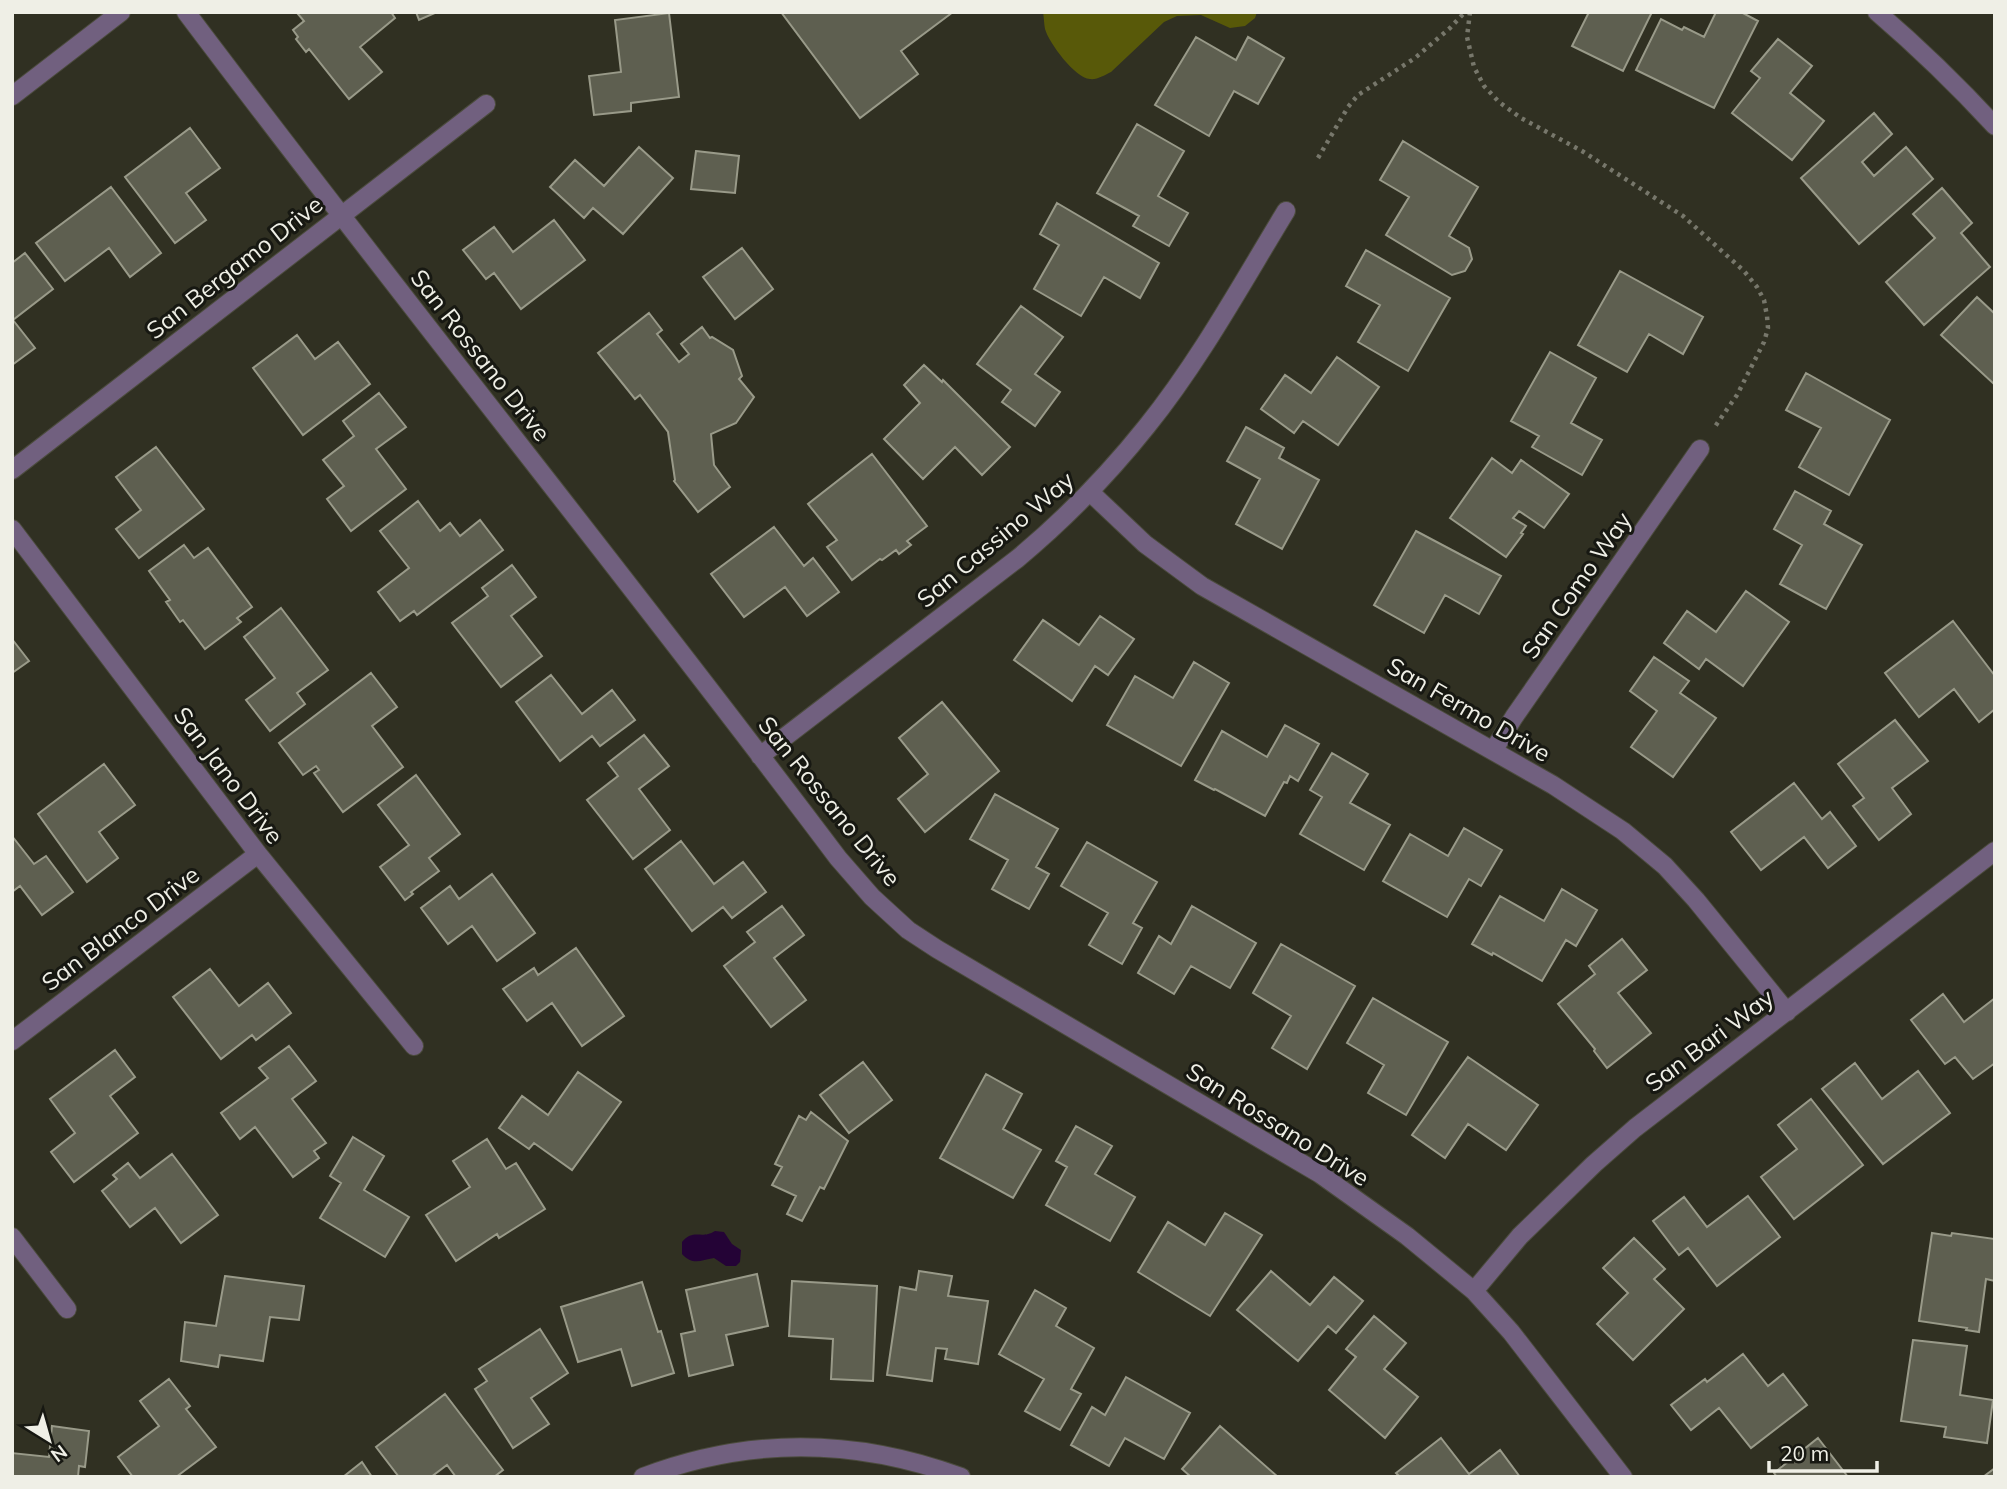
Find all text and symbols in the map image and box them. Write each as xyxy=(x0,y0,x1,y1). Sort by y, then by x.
street label: San Bergamo Drive xyxy=(140,189,328,345)
street label: San Rossano Drive xyxy=(405,263,557,447)
street label: San Cassino Way xyxy=(910,464,1080,613)
street label: San Como Way xyxy=(1514,506,1638,664)
street label: San Fermo Drive xyxy=(1382,650,1556,768)
street label: San Jano Drive xyxy=(168,700,290,850)
street label: San Rossano Drive xyxy=(752,710,908,892)
street label: San Blanco Drive xyxy=(35,859,205,997)
street label: San Bari Way xyxy=(1639,982,1779,1098)
street label: San Rossano Drive xyxy=(1181,1056,1375,1192)
north arrow xyxy=(14,1405,84,1475)
scale bar xyxy=(1769,1430,1878,1474)
text: N xyxy=(46,1440,72,1467)
text: 20 m xyxy=(1780,1440,1829,1466)

